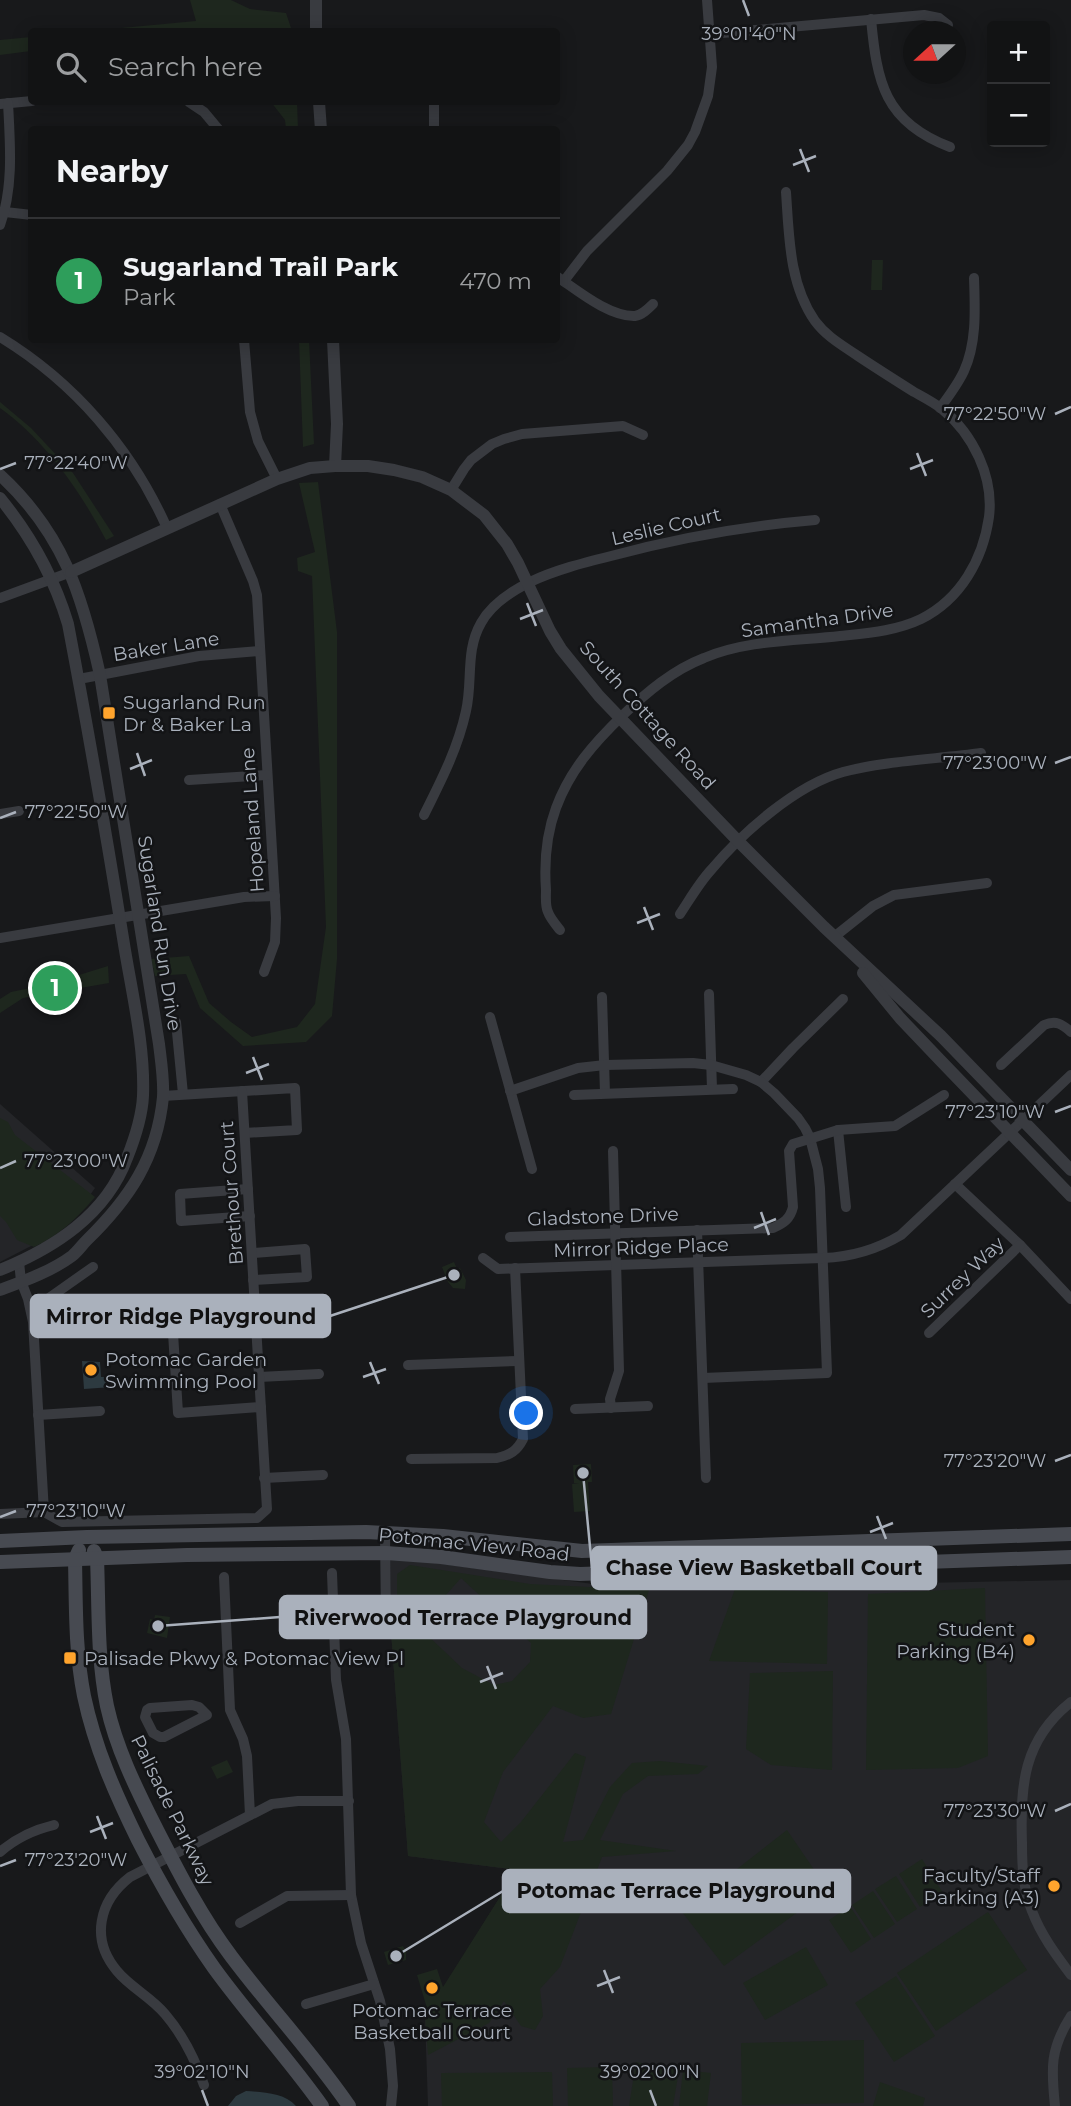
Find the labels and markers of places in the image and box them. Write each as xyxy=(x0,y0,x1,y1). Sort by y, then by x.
place label: Sugarland Run Dr & Baker La xyxy=(123,691,266,736)
marker: Sugarland Run Dr & Baker La xyxy=(101,705,117,721)
pin: 1 xyxy=(32,962,78,1014)
callout: Mirror Ridge Playground xyxy=(31,1295,330,1337)
place label: Potomac Garden Swimming Pool xyxy=(105,1348,267,1393)
marker: Potomac Garden Swimming Pool xyxy=(83,1362,99,1378)
callout: Chase View Basketball Court xyxy=(592,1547,936,1589)
callout: Riverwood Terrace Playground xyxy=(280,1596,646,1638)
place label: Student Parking (B4) xyxy=(896,1618,1015,1663)
marker: Student Parking (B4) xyxy=(1021,1632,1037,1648)
place label: Palisade Pkwy & Potomac View Pl xyxy=(84,1647,404,1670)
marker: Palisade Pkwy & Potomac View Pl xyxy=(62,1650,78,1666)
place label: Faculty/Staff Parking (A3) xyxy=(923,1864,1042,1909)
callout: Potomac Terrace Playground xyxy=(503,1870,850,1912)
marker: Faculty/Staff Parking (A3) xyxy=(1046,1878,1062,1894)
marker: Potomac Terrace Basketball Court xyxy=(424,1980,440,1996)
place label: Potomac Terrace Basketball Court xyxy=(352,1999,512,2044)

